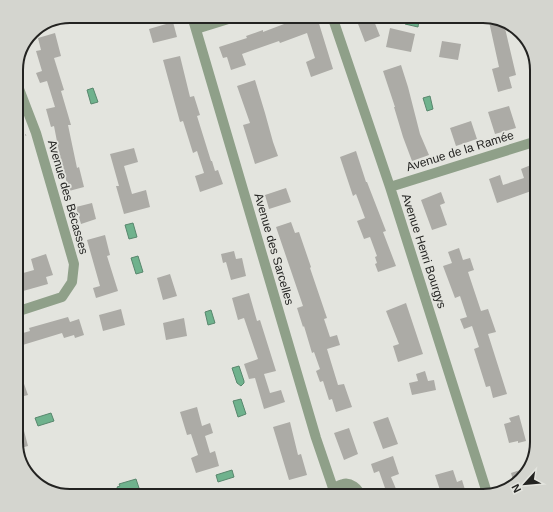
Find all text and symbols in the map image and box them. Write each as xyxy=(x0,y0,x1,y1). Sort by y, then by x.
street label: Avenue de la Ramée xyxy=(404,128,516,174)
street label: Avenue des Bécasses xyxy=(45,138,91,256)
street label: Avenue des Sarcelles xyxy=(251,191,297,307)
street label: Avenue Henri Bourgys xyxy=(399,192,449,310)
north arrow xyxy=(505,464,545,504)
text: N xyxy=(509,482,523,495)

